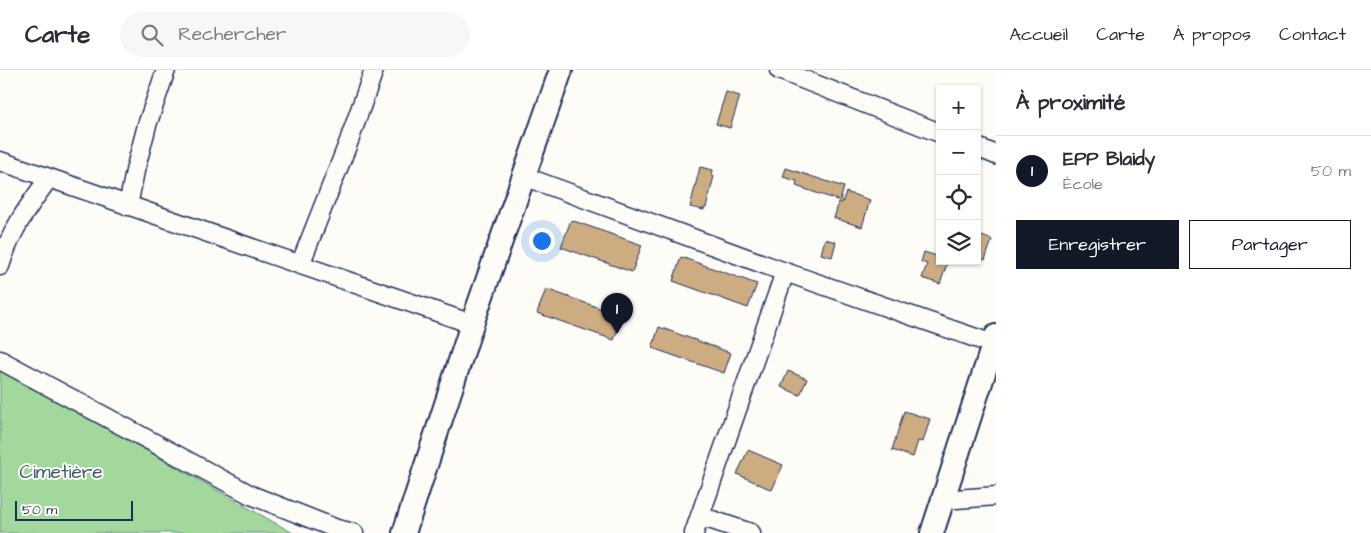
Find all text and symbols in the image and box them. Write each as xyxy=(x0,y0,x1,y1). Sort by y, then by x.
search box xyxy=(120,12,470,57)
text: Carte xyxy=(25,18,90,52)
icon: search xyxy=(138,21,166,49)
text: Rechercher xyxy=(178,21,286,48)
text: Accueil xyxy=(1009,22,1068,47)
text: Carte xyxy=(1096,22,1145,47)
text: À propos xyxy=(1173,22,1251,47)
text: Contact xyxy=(1279,22,1346,47)
map controls xyxy=(936,85,981,265)
button: + xyxy=(936,85,981,130)
text: À proximité xyxy=(1016,88,1125,117)
button: − xyxy=(936,130,981,175)
text: EPP Blaidy xyxy=(1063,146,1155,173)
text: 1 xyxy=(1031,160,1033,182)
text: 50 m xyxy=(1311,160,1351,182)
text: École xyxy=(1063,173,1103,195)
button: locate xyxy=(936,175,981,220)
button: layers xyxy=(936,220,981,265)
button: Enregistrer xyxy=(1016,220,1179,269)
button: Partager xyxy=(1189,220,1351,269)
your location xyxy=(529,228,555,254)
pin: 1 xyxy=(601,293,633,334)
park label: Cimetière xyxy=(20,459,103,486)
scale bar xyxy=(15,498,132,521)
text: 50 m xyxy=(22,500,57,520)

